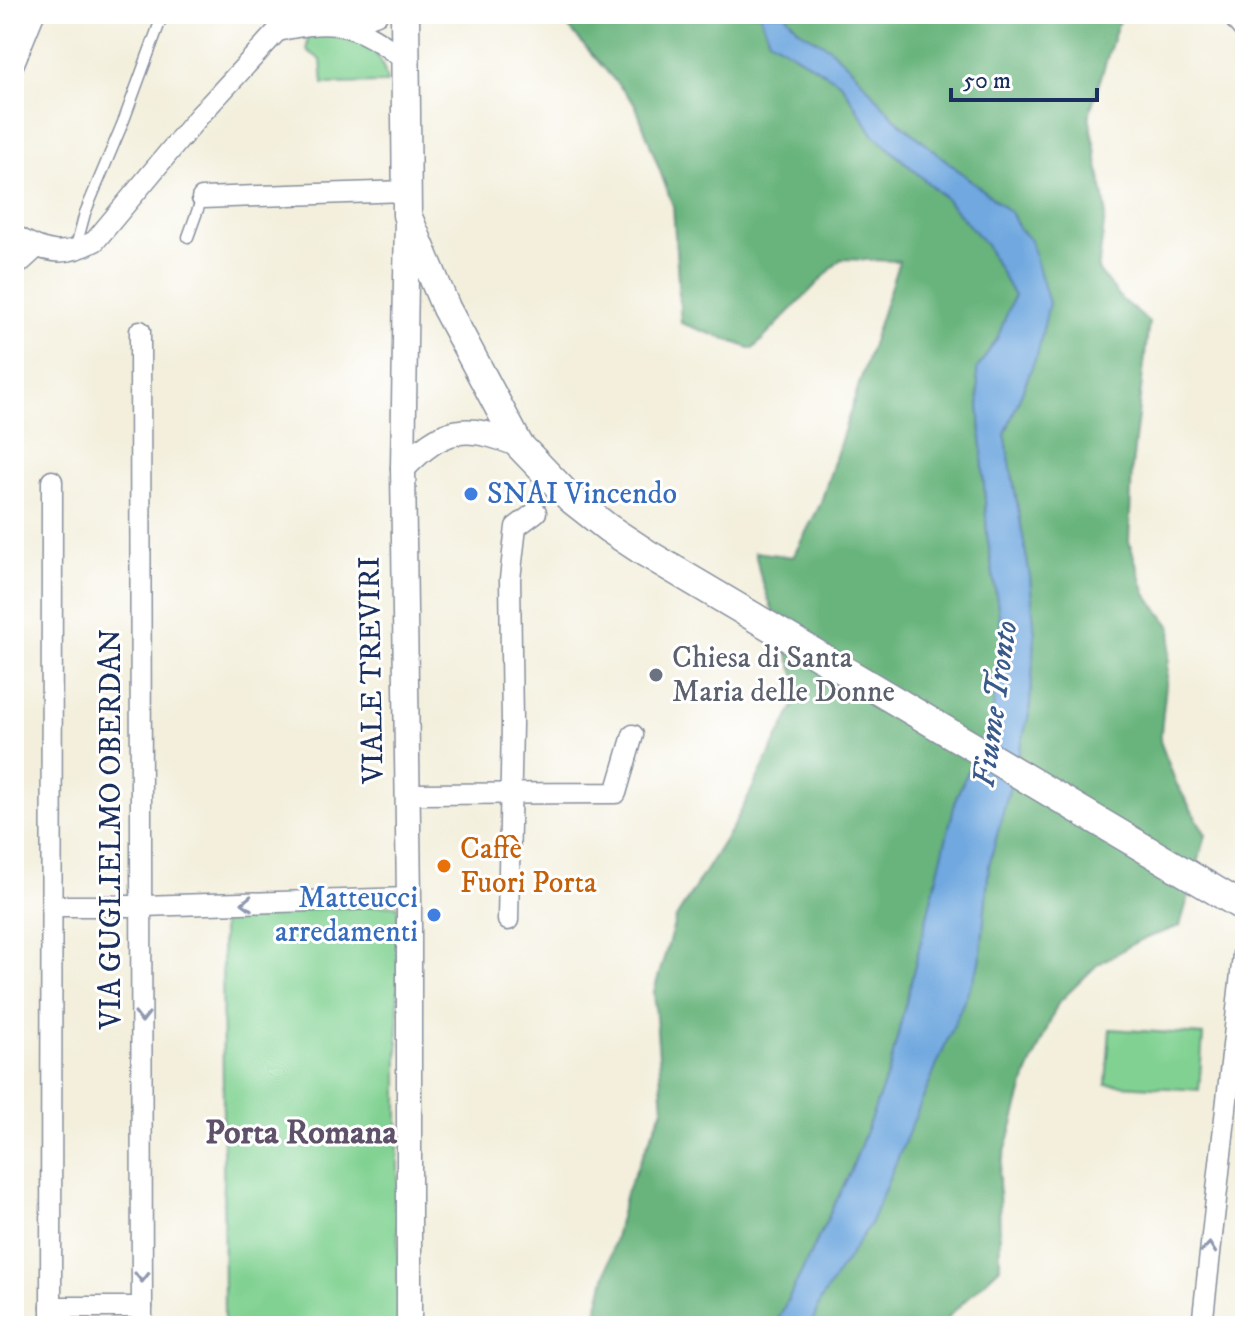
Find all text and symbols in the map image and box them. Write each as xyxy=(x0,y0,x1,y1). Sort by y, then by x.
scale bar xyxy=(951,52,1097,102)
text: 50 m xyxy=(963,66,1011,96)
place label: SNAI Vincendo xyxy=(487,476,677,513)
marker: SNAI Vincendo xyxy=(462,485,480,503)
street label: VIALE TREVIRI xyxy=(352,556,392,785)
water label: Fiume Tronto xyxy=(965,618,1027,790)
street label: VIA GUGLIELMO OBERDAN xyxy=(93,629,130,1030)
place label: Chiesa di Santa Maria delle Donne xyxy=(672,640,895,711)
marker: Chiesa di Santa Maria delle Donne xyxy=(647,666,665,684)
place label: Caffè Fuori Porta xyxy=(460,831,597,902)
marker: Caffè Fuori Porta xyxy=(435,857,453,875)
place label: Matteucci arredamenti xyxy=(275,880,418,951)
one-way arrow xyxy=(240,895,253,912)
marker: Matteucci arredamenti xyxy=(425,906,443,924)
one-way arrow xyxy=(133,1011,151,1024)
district label: Porta Romana xyxy=(205,1112,398,1154)
one-way arrow xyxy=(1200,1241,1217,1254)
one-way arrow xyxy=(133,1271,151,1284)

